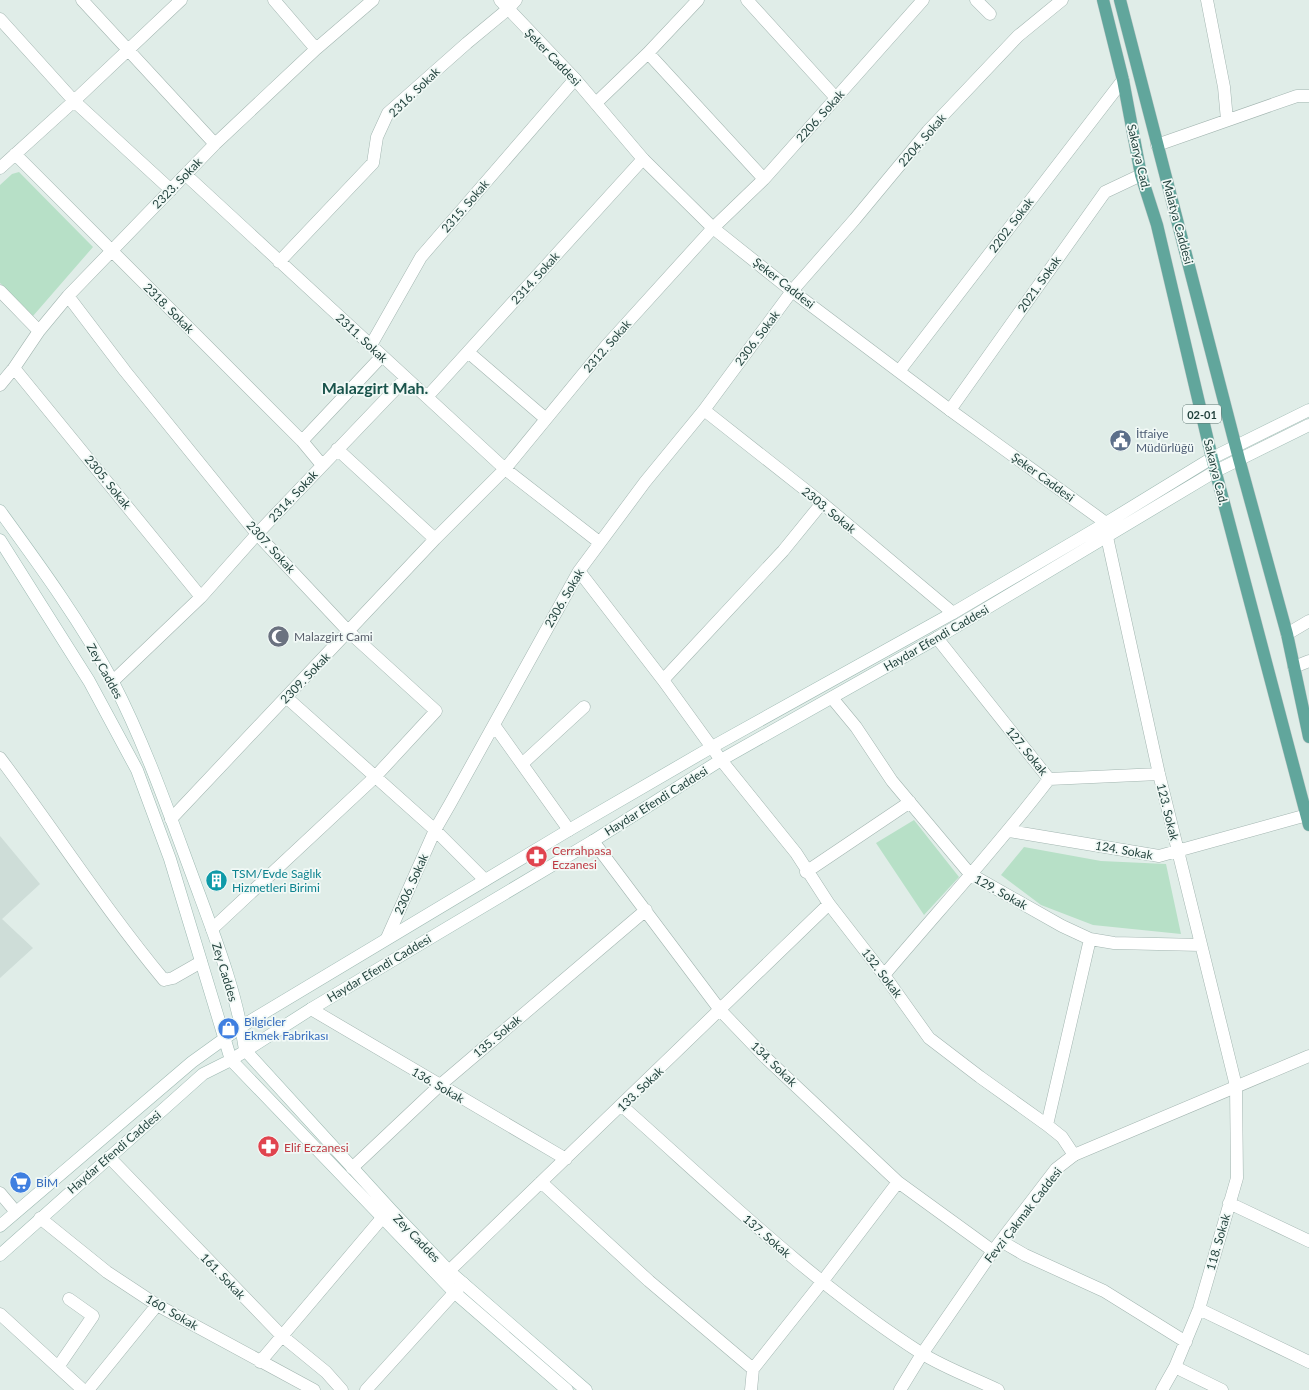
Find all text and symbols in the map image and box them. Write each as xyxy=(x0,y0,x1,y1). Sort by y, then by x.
street label: Şeker Caddesi xyxy=(522,25,584,89)
street label: 2316. Sokak xyxy=(385,63,443,120)
street label: 2206. Sokak xyxy=(793,86,848,145)
street label: 2204. Sokak xyxy=(895,110,950,170)
street label: Sakarya Cad. xyxy=(1124,122,1154,192)
street label: 2323. Sokak xyxy=(149,154,206,212)
street label: 2315. Sokak xyxy=(438,176,493,236)
street label: Malatya Caddesi xyxy=(1160,178,1197,266)
street label: 2202. Sokak xyxy=(985,194,1037,256)
street label: 2314. Sokak xyxy=(508,248,563,307)
street label: 2021. Sokak xyxy=(1014,252,1064,315)
street label: Şeker Caddesi xyxy=(750,254,818,312)
street label: 2318. Sokak xyxy=(141,280,198,337)
street label: 2306. Sokak xyxy=(731,307,783,369)
street label: 2311. Sokak xyxy=(333,310,392,366)
street label: 2312. Sokak xyxy=(580,316,635,376)
district label: Malazgirt Mah. xyxy=(322,378,429,397)
road number: 02-01 xyxy=(1183,405,1221,423)
place label: İtfaiye Müdürlüğü xyxy=(1136,426,1194,455)
public building icon: İtfaiye Müdürlüğü xyxy=(1108,427,1134,453)
street label: Sakarya Cad. xyxy=(1201,437,1231,507)
street label: Şeker Caddesi xyxy=(1009,449,1077,505)
street label: 2305. Sokak xyxy=(82,452,135,513)
street label: 2314. Sokak xyxy=(265,466,321,525)
street label: 2303. Sokak xyxy=(799,484,860,537)
street label: 2307. Sokak xyxy=(244,518,299,577)
street label: 2306. Sokak xyxy=(541,565,587,630)
street label: Haydar Efendi Caddesi xyxy=(881,602,991,674)
mosque icon: Malazgirt Cami xyxy=(265,623,291,649)
place label: Malazgirt Cami xyxy=(294,629,373,644)
street label: Zey Caddes xyxy=(84,641,126,701)
street label: 2309. Sokak xyxy=(277,649,334,707)
street label: 127. Sokak xyxy=(1003,724,1052,779)
street label: Haydar Efendi Caddesi xyxy=(602,763,710,839)
street label: 123. Sokak xyxy=(1154,782,1183,843)
street label: 124. Sokak xyxy=(1094,838,1155,863)
place label: Cerrahpasa Eczanesi xyxy=(552,843,611,872)
pharmacy icon: Cerrahpasa Eczanesi xyxy=(524,844,550,870)
street label: 2306. Sokak xyxy=(391,850,431,917)
place label: TSM/Evde Sağlık Hizmetleri Birimi xyxy=(232,866,322,895)
building icon: TSM/Evde Sağlık Hizmetleri Birimi xyxy=(203,867,229,893)
street label: 129. Sokak xyxy=(972,871,1031,913)
street label: Haydar Efendi Caddesi xyxy=(324,931,434,1005)
street label: Zey Caddes xyxy=(209,941,241,1003)
street label: 132. Sokak xyxy=(858,945,906,1001)
street label: 135. Sokak xyxy=(470,1011,525,1060)
place label: Bilgicler Ekmek Fabrikası xyxy=(244,1014,328,1043)
shop icon: Bilgicler Ekmek Fabrikası xyxy=(216,1015,242,1041)
street label: 134. Sokak xyxy=(748,1038,801,1090)
street label: 133. Sokak xyxy=(614,1063,667,1115)
street label: 136. Sokak xyxy=(409,1064,468,1107)
street label: Haydar Efendi Caddesi xyxy=(64,1107,164,1197)
pharmacy icon: Elif Eczanesi xyxy=(256,1134,282,1160)
place label: Elif Eczanesi xyxy=(284,1140,349,1155)
street label: Fevzi Çakmak Caddesi xyxy=(981,1164,1065,1266)
supermarket icon: BİM xyxy=(7,1169,33,1195)
place label: BİM xyxy=(36,1175,58,1190)
street label: Zey Caddes xyxy=(390,1211,444,1265)
street label: 137. Sokak xyxy=(740,1211,795,1261)
street label: 118. Sokak xyxy=(1203,1211,1233,1272)
street label: 161. Sokak xyxy=(197,1250,249,1303)
street label: 160. Sokak xyxy=(143,1291,202,1334)

